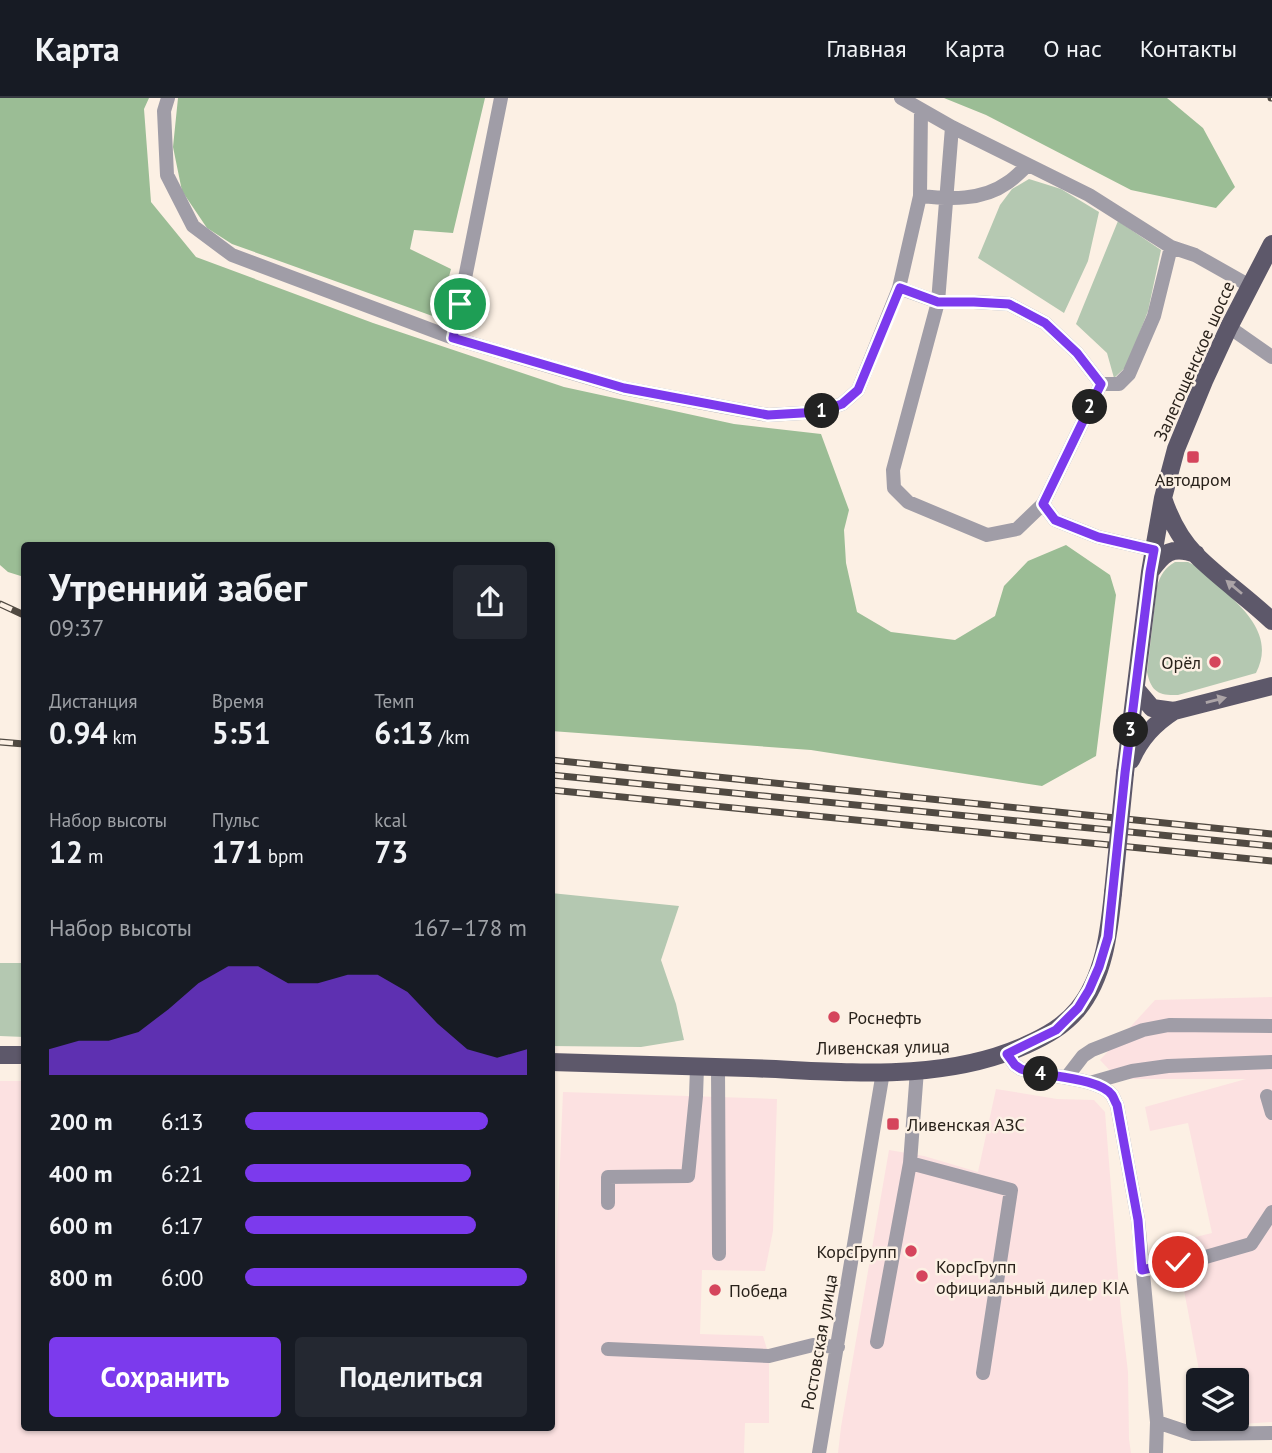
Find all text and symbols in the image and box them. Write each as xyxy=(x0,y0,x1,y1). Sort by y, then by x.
text: Карта xyxy=(35,27,120,70)
text: Главная xyxy=(826,33,907,64)
text: Карта xyxy=(945,33,1005,64)
text: О нас xyxy=(1043,33,1102,64)
text: Контакты xyxy=(1140,33,1237,64)
pin xyxy=(430,274,490,334)
street label: Залегощенское шоссе xyxy=(1148,277,1240,445)
icon: arrive xyxy=(441,285,479,323)
pin: 2 xyxy=(1072,390,1108,424)
pin: 1 xyxy=(804,394,840,428)
text: 2 xyxy=(1084,394,1095,418)
text: 1 xyxy=(816,398,827,422)
marker: Автодром xyxy=(1185,449,1201,465)
place label: Автодром xyxy=(1155,468,1231,491)
text: Утренний забег xyxy=(49,562,307,611)
button: share xyxy=(453,565,527,639)
one-way arrow xyxy=(1225,579,1243,595)
text: 09:37 xyxy=(49,613,104,642)
place label: Орёл xyxy=(1161,651,1201,674)
marker: Орёл xyxy=(1207,654,1223,670)
text: Дистанция xyxy=(49,689,137,713)
text: Время xyxy=(212,689,264,713)
text: Темп xyxy=(374,689,415,713)
one-way arrow xyxy=(1205,694,1227,705)
pin: 3 xyxy=(1114,712,1148,748)
text: 0.94 xyxy=(49,713,107,752)
text: 5:51 xyxy=(212,713,271,752)
text: 6:13 xyxy=(374,713,433,752)
text: 3 xyxy=(1125,717,1136,741)
text: km xyxy=(107,725,137,749)
text: /km xyxy=(433,725,470,749)
text: Набор высоты xyxy=(49,808,167,832)
text: Пульс xyxy=(212,808,260,832)
text: kcal xyxy=(374,808,407,832)
text: 12 xyxy=(49,832,83,871)
text: 171 xyxy=(212,832,263,871)
text: 73 xyxy=(374,832,408,871)
text: m xyxy=(83,844,104,868)
text: bpm xyxy=(263,844,304,868)
text: Набор высоты xyxy=(49,913,192,942)
text: 167–178 m xyxy=(413,913,527,942)
place label: Роснефть xyxy=(848,1006,921,1029)
marker: Роснефть xyxy=(826,1009,842,1025)
street label: Ливенская улица xyxy=(815,1034,950,1060)
pin: 4 xyxy=(1024,1056,1058,1091)
text: 4 xyxy=(1035,1061,1046,1085)
text: 200 m xyxy=(49,1107,112,1136)
text: 6:13 xyxy=(161,1107,204,1136)
place label: Ливенская АЗС xyxy=(906,1113,1025,1136)
marker: Ливенская АЗС xyxy=(885,1116,901,1132)
text: 400 m xyxy=(49,1159,112,1188)
text: 6:21 xyxy=(161,1159,204,1188)
text: 600 m xyxy=(49,1211,112,1240)
text: 6:17 xyxy=(161,1211,204,1240)
pin xyxy=(1148,1232,1208,1292)
place label: КорсГрупп xyxy=(817,1240,897,1263)
marker: КорсГрупп xyxy=(903,1243,919,1259)
icon: check xyxy=(1159,1243,1197,1281)
place label: КорсГрупп официальный дилер KIA xyxy=(936,1255,1130,1299)
text: 800 m xyxy=(49,1263,112,1292)
text: 6:00 xyxy=(161,1263,204,1292)
marker: КорсГрупп официальный дилер KIA xyxy=(914,1268,930,1284)
street label: Ростовская улица xyxy=(796,1272,842,1412)
place label: Победа xyxy=(729,1279,788,1302)
marker: Победа xyxy=(707,1282,723,1298)
button: Сохранить xyxy=(49,1337,281,1417)
button: Поделиться xyxy=(295,1337,527,1417)
map controls xyxy=(1186,1368,1249,1431)
button: layers xyxy=(1186,1368,1249,1431)

